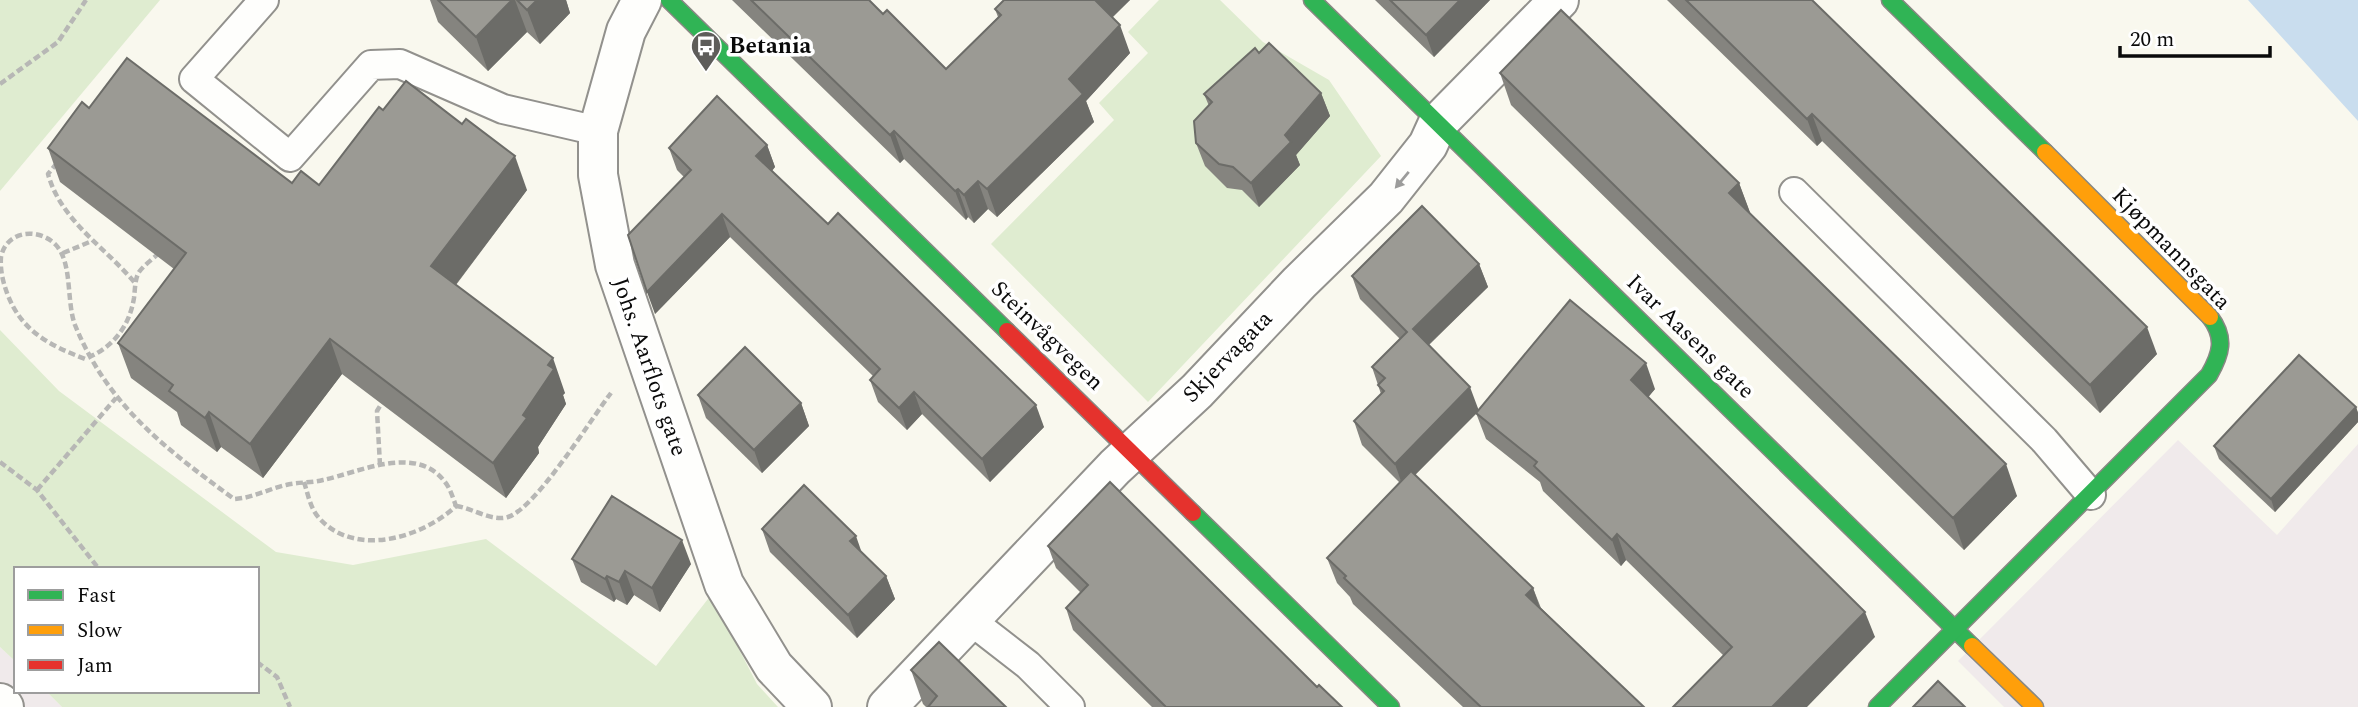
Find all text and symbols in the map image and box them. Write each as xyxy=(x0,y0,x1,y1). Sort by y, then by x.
scale bar xyxy=(2120,14,2270,58)
text: 20 m xyxy=(2130,24,2174,56)
bus stop icon: Betania xyxy=(689,29,723,73)
place label: Betania xyxy=(729,29,812,64)
one-way arrow xyxy=(1394,171,1409,189)
street label: Kjøpmannsgata xyxy=(2103,180,2239,318)
street label: Ivar Aasens gate xyxy=(1618,266,1762,408)
street label: Johs. Aarflots gate xyxy=(602,273,696,461)
street label: Steinvågvegen xyxy=(982,273,1112,399)
street label: Skjervagata xyxy=(1175,303,1281,411)
legend xyxy=(14,567,259,693)
text: Fast xyxy=(77,580,116,612)
text: Slow xyxy=(77,615,123,647)
text: Jam xyxy=(77,650,113,682)

